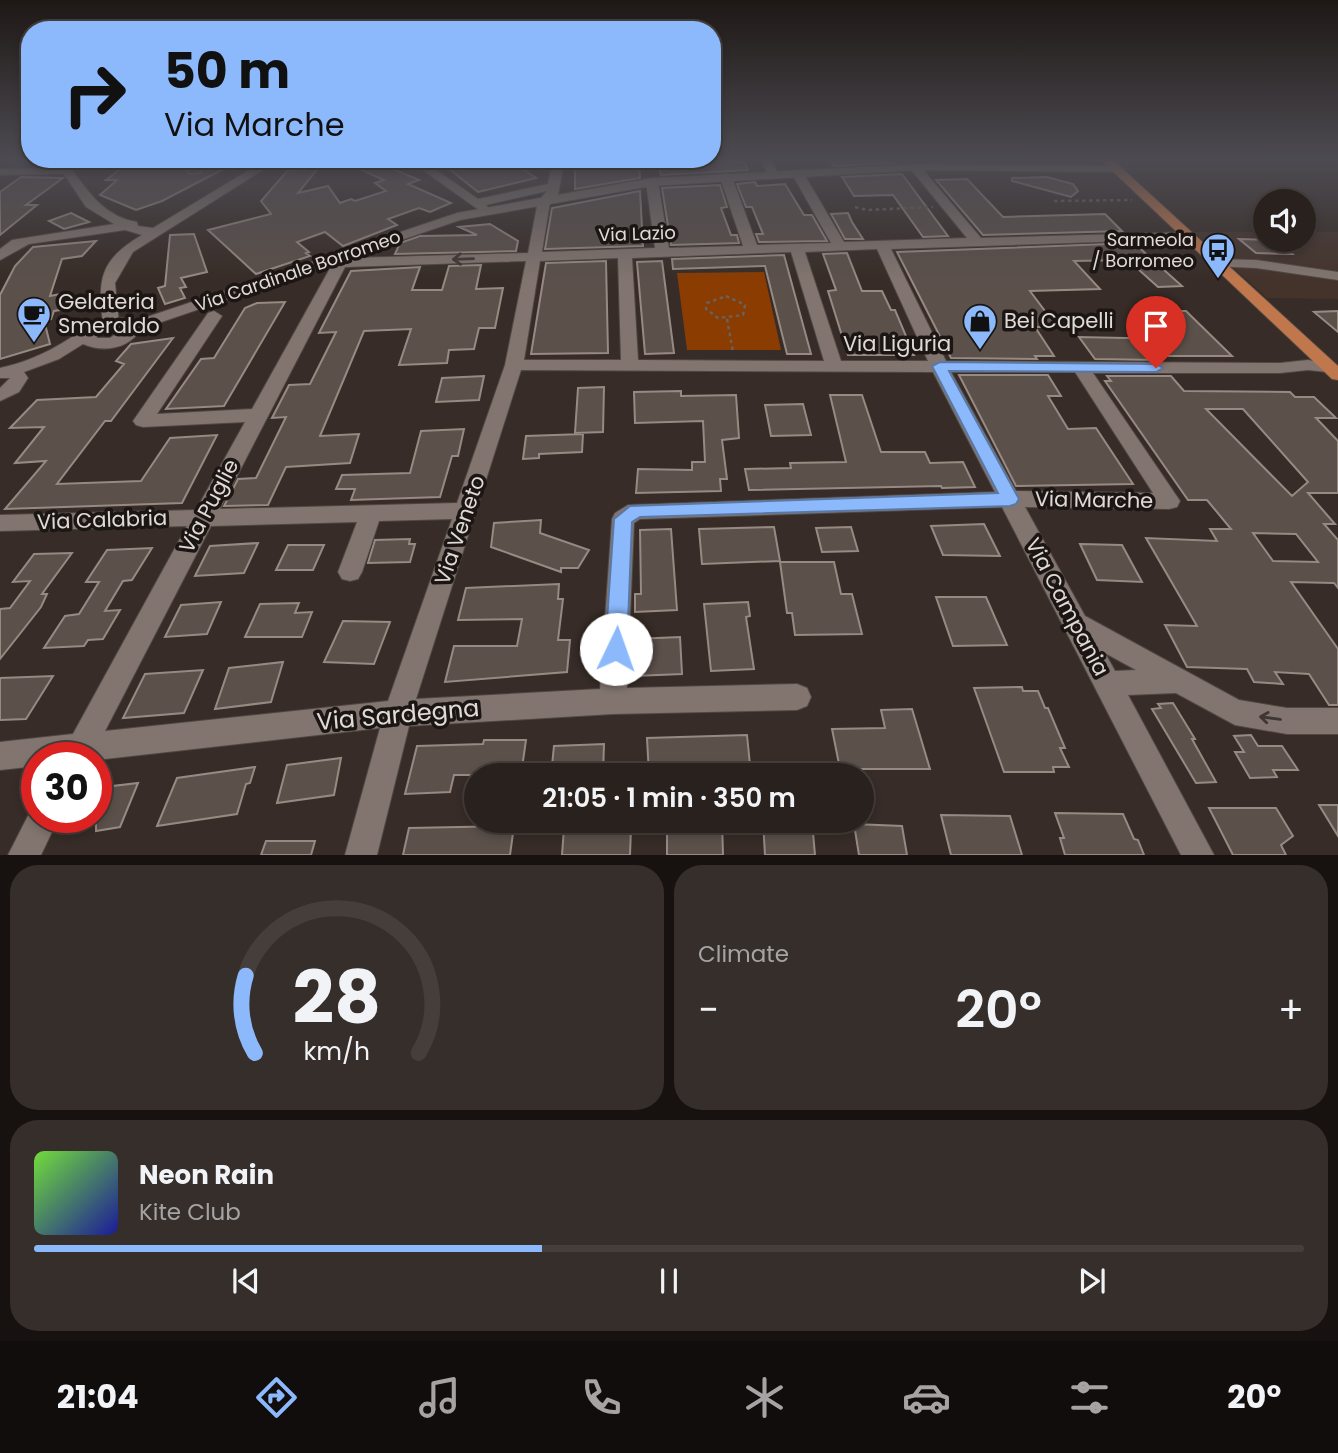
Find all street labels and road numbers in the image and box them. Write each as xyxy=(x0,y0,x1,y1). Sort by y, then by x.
street label: Via Lazio xyxy=(598,220,676,247)
street label: Via Cardinale Borromeo xyxy=(192,224,404,317)
street label: Via Liguria xyxy=(843,329,951,358)
street label: Via Puglie xyxy=(172,454,245,558)
street label: Via Veneto xyxy=(427,471,492,588)
street label: Via Marche xyxy=(1035,484,1153,515)
street label: Via Calabria xyxy=(36,503,168,536)
street label: Via Campania xyxy=(1019,533,1116,681)
street label: Via Sardegna xyxy=(315,691,481,738)

